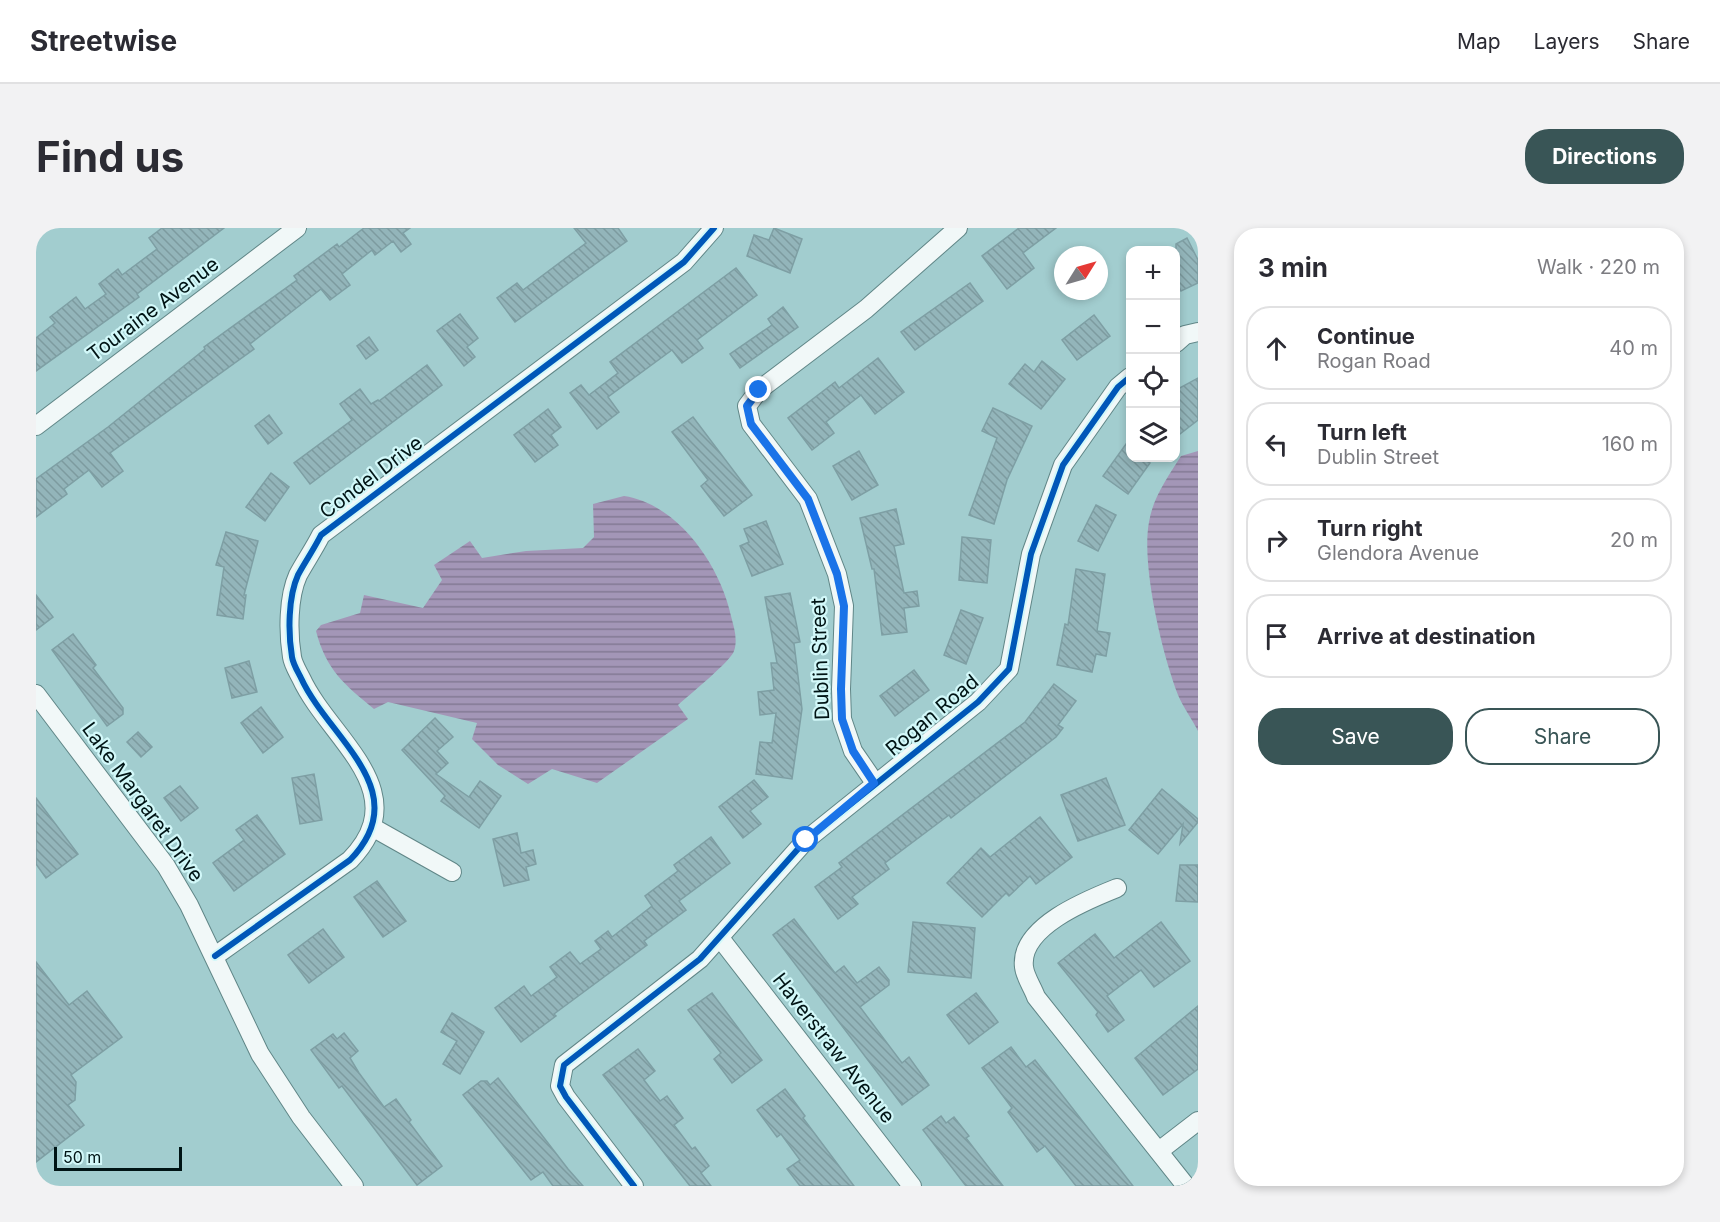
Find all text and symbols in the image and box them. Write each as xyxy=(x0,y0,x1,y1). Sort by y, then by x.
text: Streetwise xyxy=(30,24,177,58)
text: Map xyxy=(1457,29,1501,54)
text: Layers xyxy=(1534,29,1600,54)
text: Share xyxy=(1633,29,1690,54)
button: Directions xyxy=(1525,129,1684,184)
text: Find us xyxy=(36,131,184,182)
north arrow xyxy=(1054,246,1108,300)
map controls xyxy=(1126,246,1180,462)
button: + xyxy=(1126,246,1180,300)
street label: Touraine Avenue xyxy=(83,252,223,366)
text: 3 min xyxy=(1258,252,1328,283)
text: Walk · 220 m xyxy=(1537,255,1660,279)
button: − xyxy=(1126,300,1180,354)
text: Continue xyxy=(1317,323,1415,349)
icon: ahead xyxy=(1260,332,1293,365)
text: 40 m xyxy=(1609,336,1658,360)
text: Rogan Road xyxy=(1317,349,1431,373)
button: locate xyxy=(1126,354,1180,408)
route end xyxy=(745,376,771,402)
button: layers xyxy=(1126,408,1180,462)
text: Turn left xyxy=(1317,419,1407,445)
icon: left xyxy=(1260,428,1293,461)
street label: Condel Drive xyxy=(315,431,427,523)
text: 160 m xyxy=(1602,432,1658,456)
text: Dublin Street xyxy=(1317,445,1439,469)
text: Turn right xyxy=(1317,515,1423,541)
icon: right xyxy=(1260,524,1293,557)
text: 20 m xyxy=(1610,528,1658,552)
text: Glendora Avenue xyxy=(1317,541,1479,565)
street label: Dublin Street xyxy=(806,597,834,720)
icon: arrive xyxy=(1260,620,1293,653)
text: Arrive at destination xyxy=(1317,623,1536,649)
street label: Rogan Road xyxy=(881,669,983,761)
button: Save xyxy=(1258,708,1453,765)
button: Share xyxy=(1465,708,1660,765)
street label: Lake Margaret Drive xyxy=(77,718,209,886)
route start xyxy=(792,826,818,852)
street label: Haverstraw Avenue xyxy=(768,968,900,1128)
scale bar xyxy=(54,1144,182,1172)
text: 50 m xyxy=(63,1147,101,1167)

